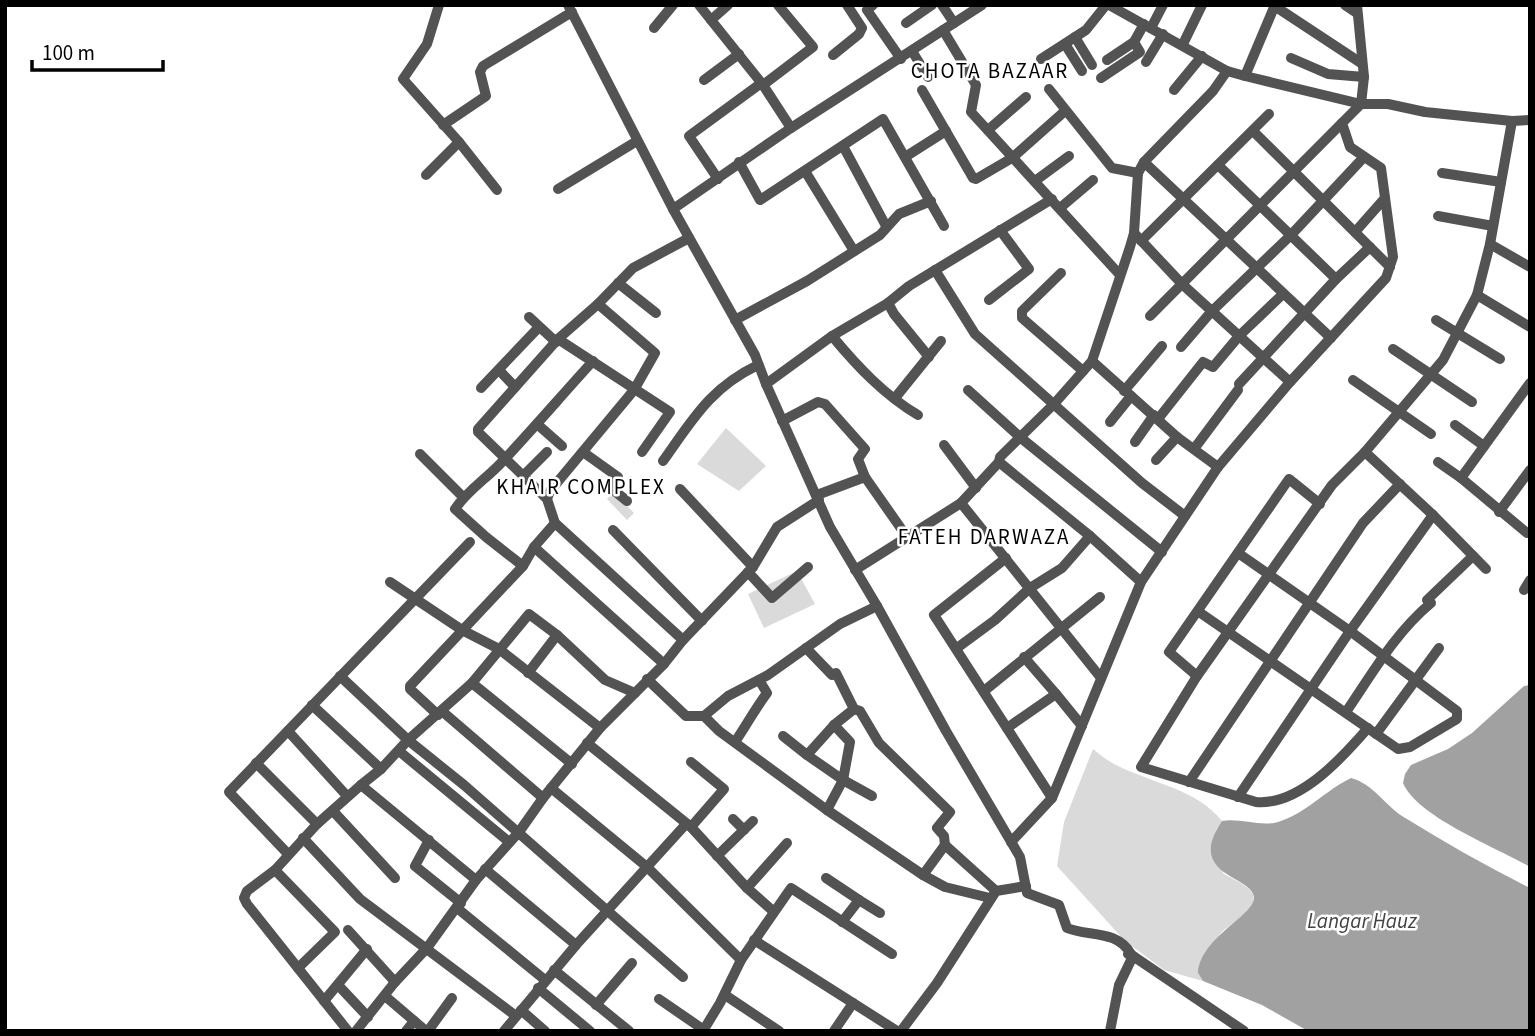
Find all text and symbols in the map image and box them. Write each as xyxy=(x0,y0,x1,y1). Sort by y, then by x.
scale bar xyxy=(32,28,163,72)
text: 100 m xyxy=(42,38,95,68)
district label: CHOTA BAZAAR xyxy=(911,56,1069,86)
district label: KHAIR COMPLEX xyxy=(496,472,666,502)
district label: FATEH DARWAZA xyxy=(898,522,1070,552)
water label: Langar Hauz xyxy=(1307,906,1418,936)

